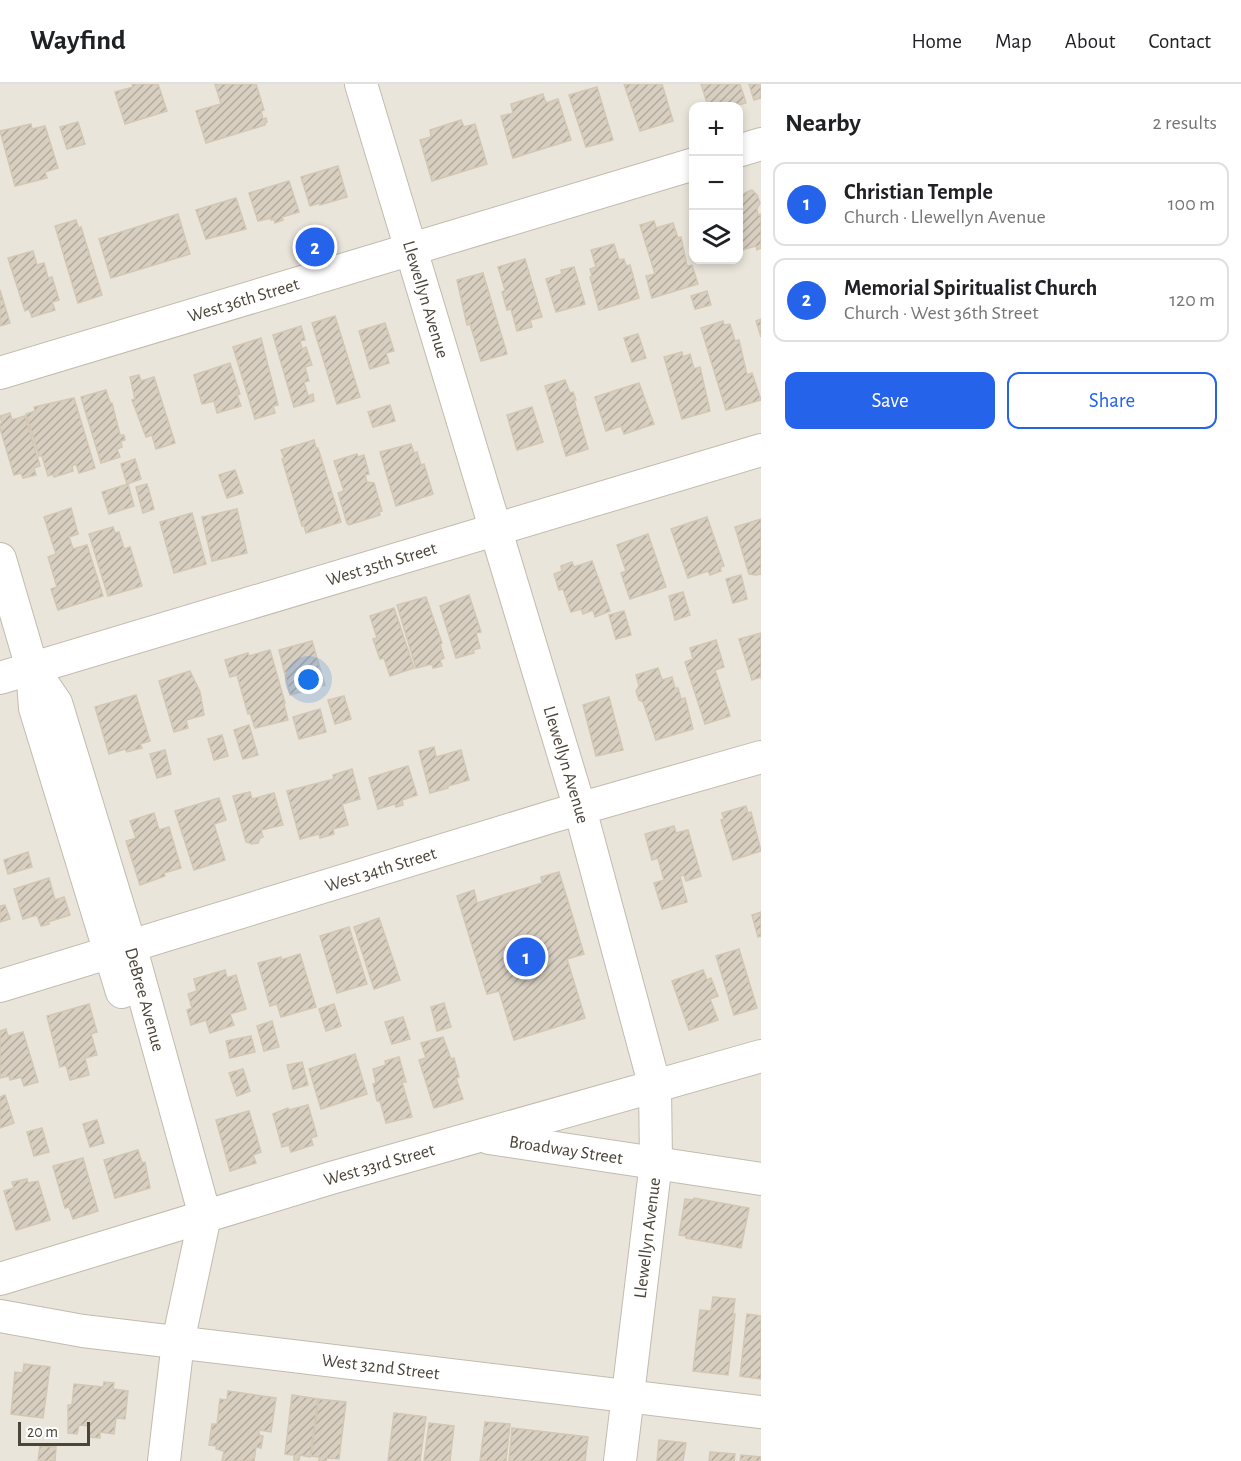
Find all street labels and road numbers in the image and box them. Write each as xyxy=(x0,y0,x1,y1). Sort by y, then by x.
street label: Llewellyn Avenue xyxy=(399,239,451,361)
street label: West 36th Street xyxy=(186,275,302,326)
street label: West 35th Street xyxy=(324,540,439,590)
street label: Llewellyn Avenue xyxy=(539,704,592,826)
street label: West 34th Street xyxy=(323,845,439,896)
street label: DeBree Avenue xyxy=(121,946,167,1054)
street label: Broadway Street xyxy=(508,1133,624,1168)
street label: West 33rd Street xyxy=(322,1141,437,1190)
street label: Llewellyn Avenue xyxy=(632,1177,664,1300)
street label: West 32nd Street xyxy=(320,1352,441,1384)

